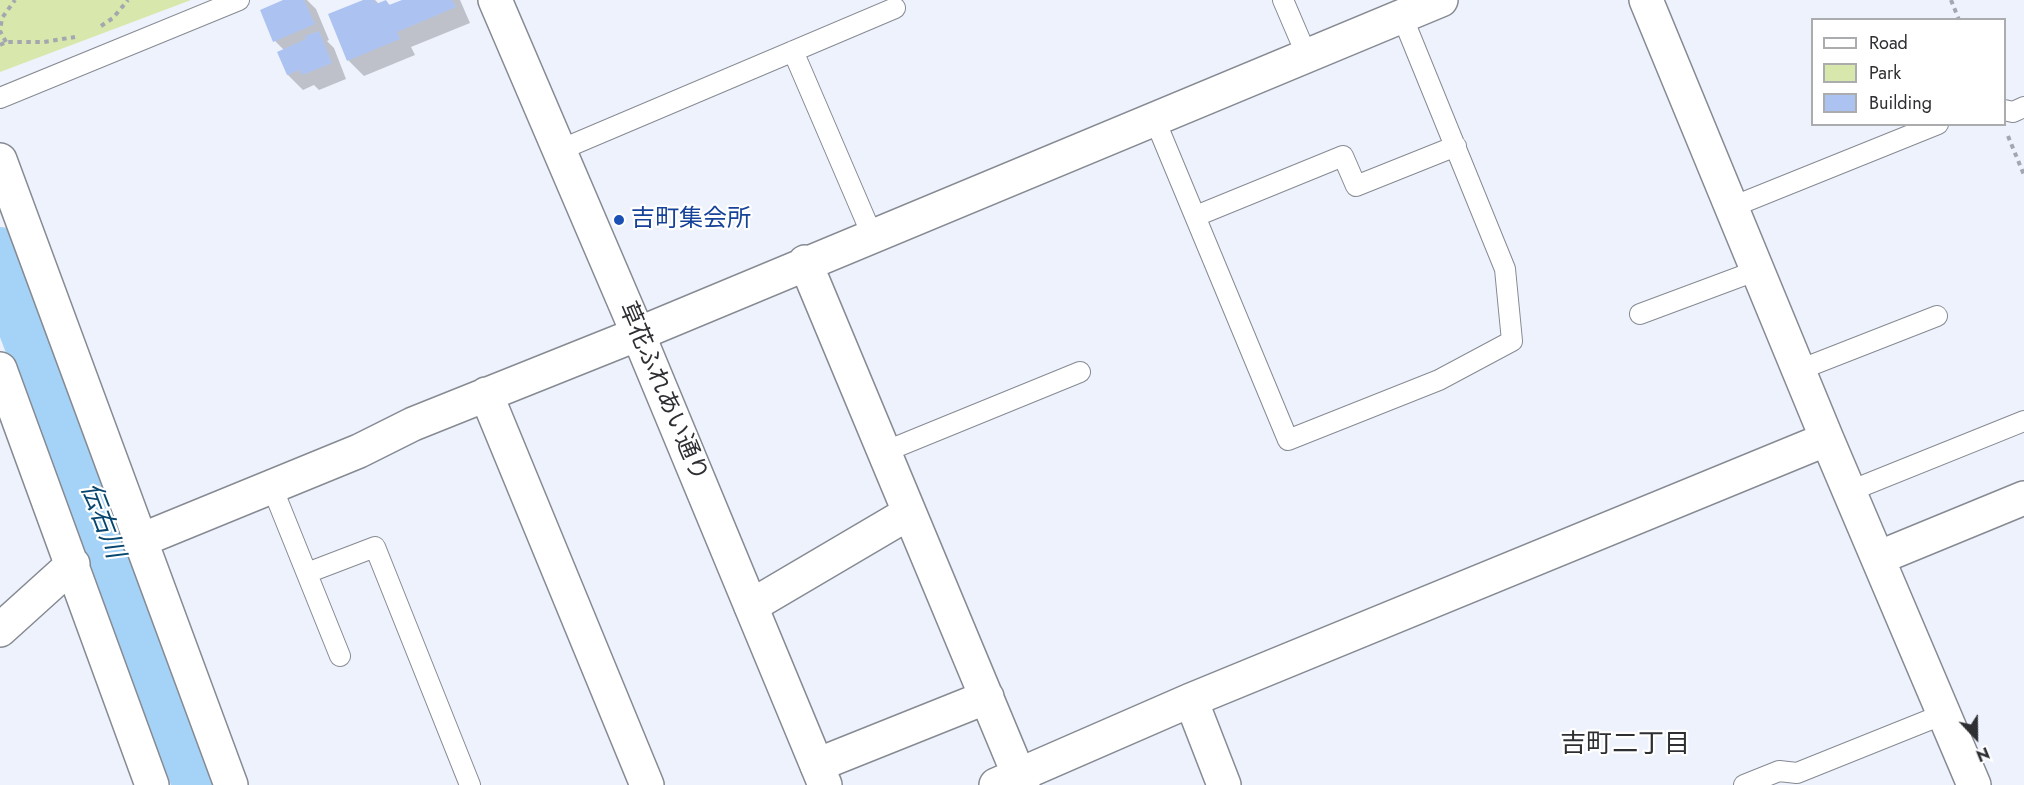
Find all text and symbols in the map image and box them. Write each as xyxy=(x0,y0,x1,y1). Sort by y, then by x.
legend xyxy=(1811,18,2006,126)
text: Road xyxy=(1869,30,1908,56)
text: Park xyxy=(1869,60,1901,86)
text: Building xyxy=(1869,90,1932,116)
place label: 吉町集会所 xyxy=(631,206,751,234)
marker: 吉町集会所 xyxy=(612,213,626,227)
street label: 草花ふれあい通り xyxy=(611,298,713,486)
water label: 伝右川 xyxy=(72,479,130,563)
north arrow xyxy=(1946,707,2006,767)
district label: 吉町二丁目 xyxy=(1560,730,1690,762)
text: N xyxy=(1973,741,1993,767)

